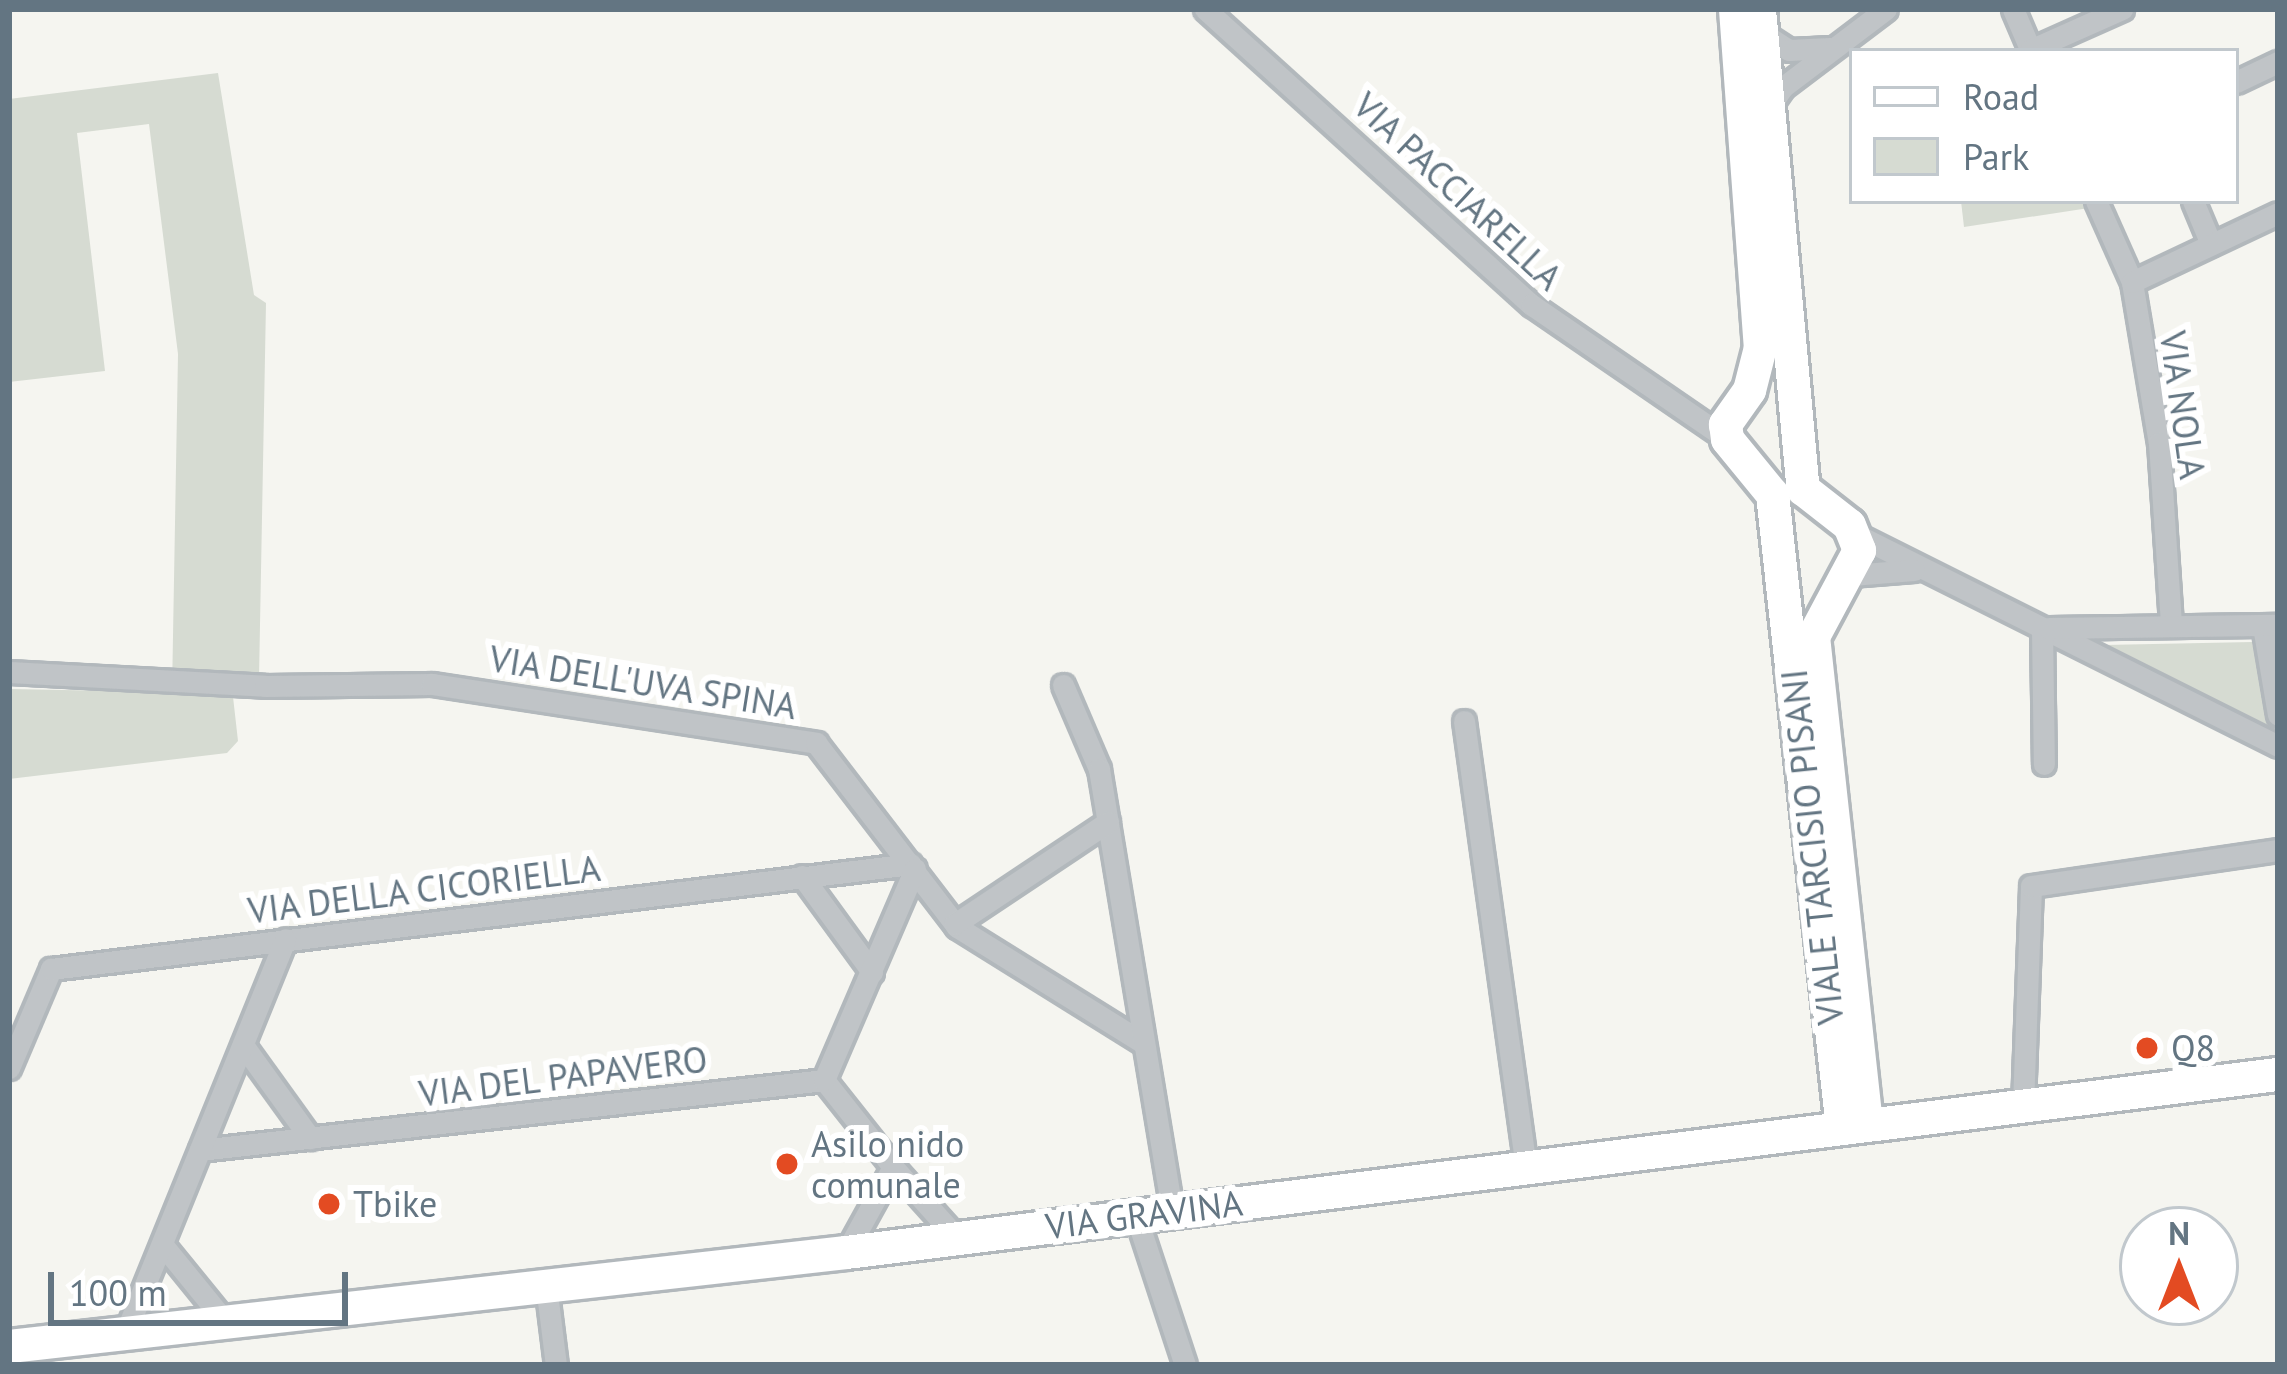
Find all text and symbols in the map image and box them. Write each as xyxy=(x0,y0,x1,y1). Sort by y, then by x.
legend xyxy=(1849,48,2239,204)
text: Road xyxy=(1963,73,2039,120)
street label: VIA PACCIARELLA xyxy=(1344,83,1572,299)
text: Park xyxy=(1963,133,2029,180)
street label: VIA NOLA xyxy=(2151,328,2215,482)
street label: VIA DELL'UVA SPINA xyxy=(485,636,801,728)
street label: VIALE TARCISIO PISANI xyxy=(1772,667,1852,1027)
street label: VIA DELLA CICORIELLA xyxy=(244,846,604,932)
place label: Q8 xyxy=(2171,1026,2215,1070)
marker: Q8 xyxy=(2134,1035,2160,1061)
street label: VIA DEL PAPAVERO xyxy=(415,1037,711,1115)
place label: Asilo nido comunale xyxy=(811,1121,964,1206)
marker: Asilo nido comunale xyxy=(774,1151,800,1177)
street label: VIA GRAVINA xyxy=(1042,1180,1246,1248)
place label: Tbike xyxy=(353,1182,437,1226)
marker: Tbike xyxy=(316,1191,342,1217)
north arrow xyxy=(2119,1206,2239,1326)
text: N xyxy=(2168,1211,2190,1254)
scale bar xyxy=(54,1248,354,1322)
text: 100 m xyxy=(69,1269,167,1316)

